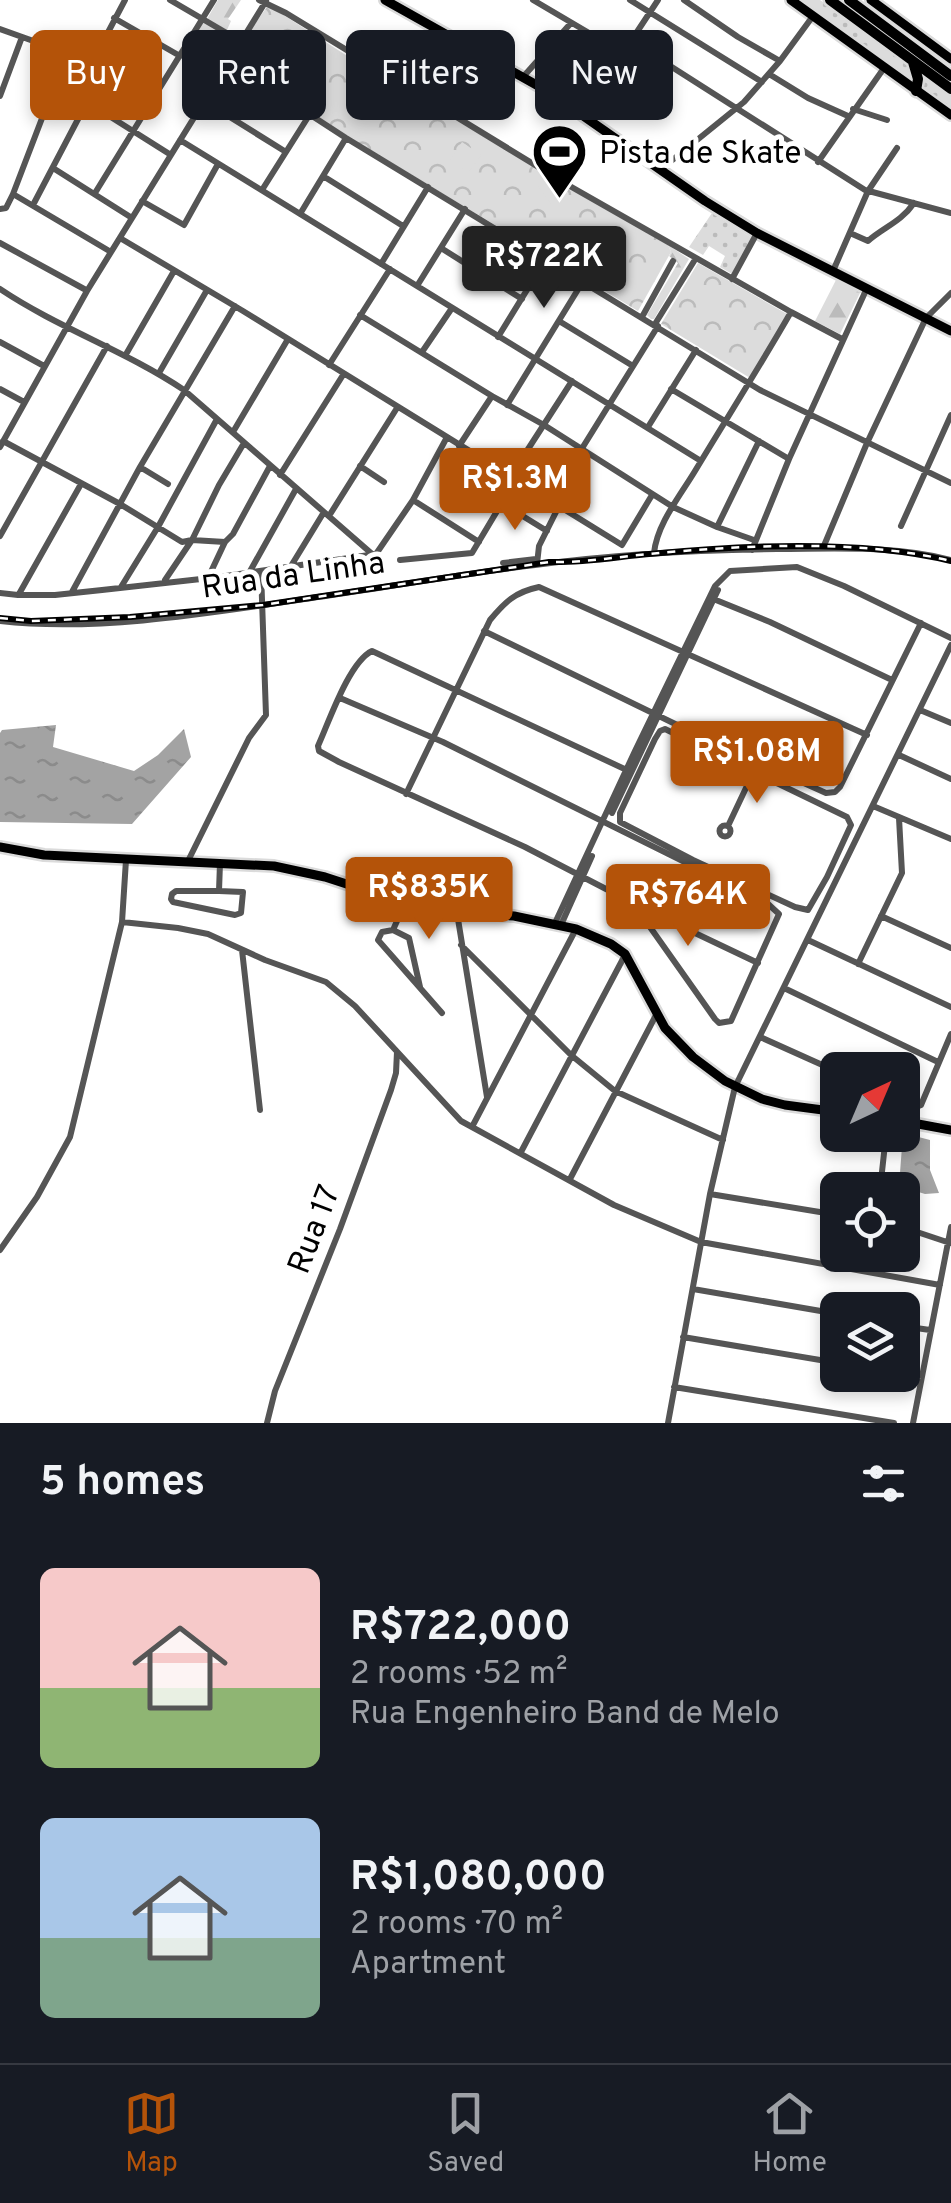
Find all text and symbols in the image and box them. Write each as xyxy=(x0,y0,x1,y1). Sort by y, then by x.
chip: Buy xyxy=(30,30,162,120)
chip: Rent xyxy=(182,30,326,120)
chip: Filters xyxy=(346,30,515,120)
chip: New xyxy=(535,30,673,120)
sports icon: Pista de Skate xyxy=(530,122,590,201)
place label: Pista de Skate xyxy=(599,135,802,175)
pin: R$722K xyxy=(463,226,625,311)
text: R$722K xyxy=(484,238,604,278)
pin: R$1.3M xyxy=(434,448,596,533)
text: R$1.3M xyxy=(461,460,569,500)
street label: Rua da Linha xyxy=(199,544,388,610)
pin: R$1.08M xyxy=(665,721,849,806)
text: R$1.08M xyxy=(692,733,822,773)
pin: R$835K xyxy=(348,857,510,942)
pin: R$764K xyxy=(607,864,769,949)
text: R$835K xyxy=(368,869,490,909)
text: R$764K xyxy=(628,876,748,916)
north arrow xyxy=(820,1052,920,1152)
map controls xyxy=(820,1052,920,1392)
button: locate xyxy=(820,1172,920,1272)
street label: Rua 17 xyxy=(281,1180,351,1280)
button: layers xyxy=(820,1292,920,1392)
icon: filters xyxy=(856,1456,911,1511)
text: 5 homes xyxy=(40,1457,205,1510)
text: R$722,000 xyxy=(350,1602,571,1655)
icon: home xyxy=(120,1608,240,1728)
text: 2 rooms · 52 m² xyxy=(350,1655,567,1695)
text: Rua Engenheiro Band de Melo xyxy=(350,1695,780,1735)
text: R$1,080,000 xyxy=(350,1852,607,1905)
icon: home xyxy=(120,1858,240,1978)
text: 2 rooms · 70 m² xyxy=(350,1905,563,1945)
text: Apartment xyxy=(350,1945,506,1985)
tab: Map xyxy=(124,2086,179,2182)
tab: Saved xyxy=(427,2086,504,2182)
tab: Home xyxy=(753,2086,827,2182)

